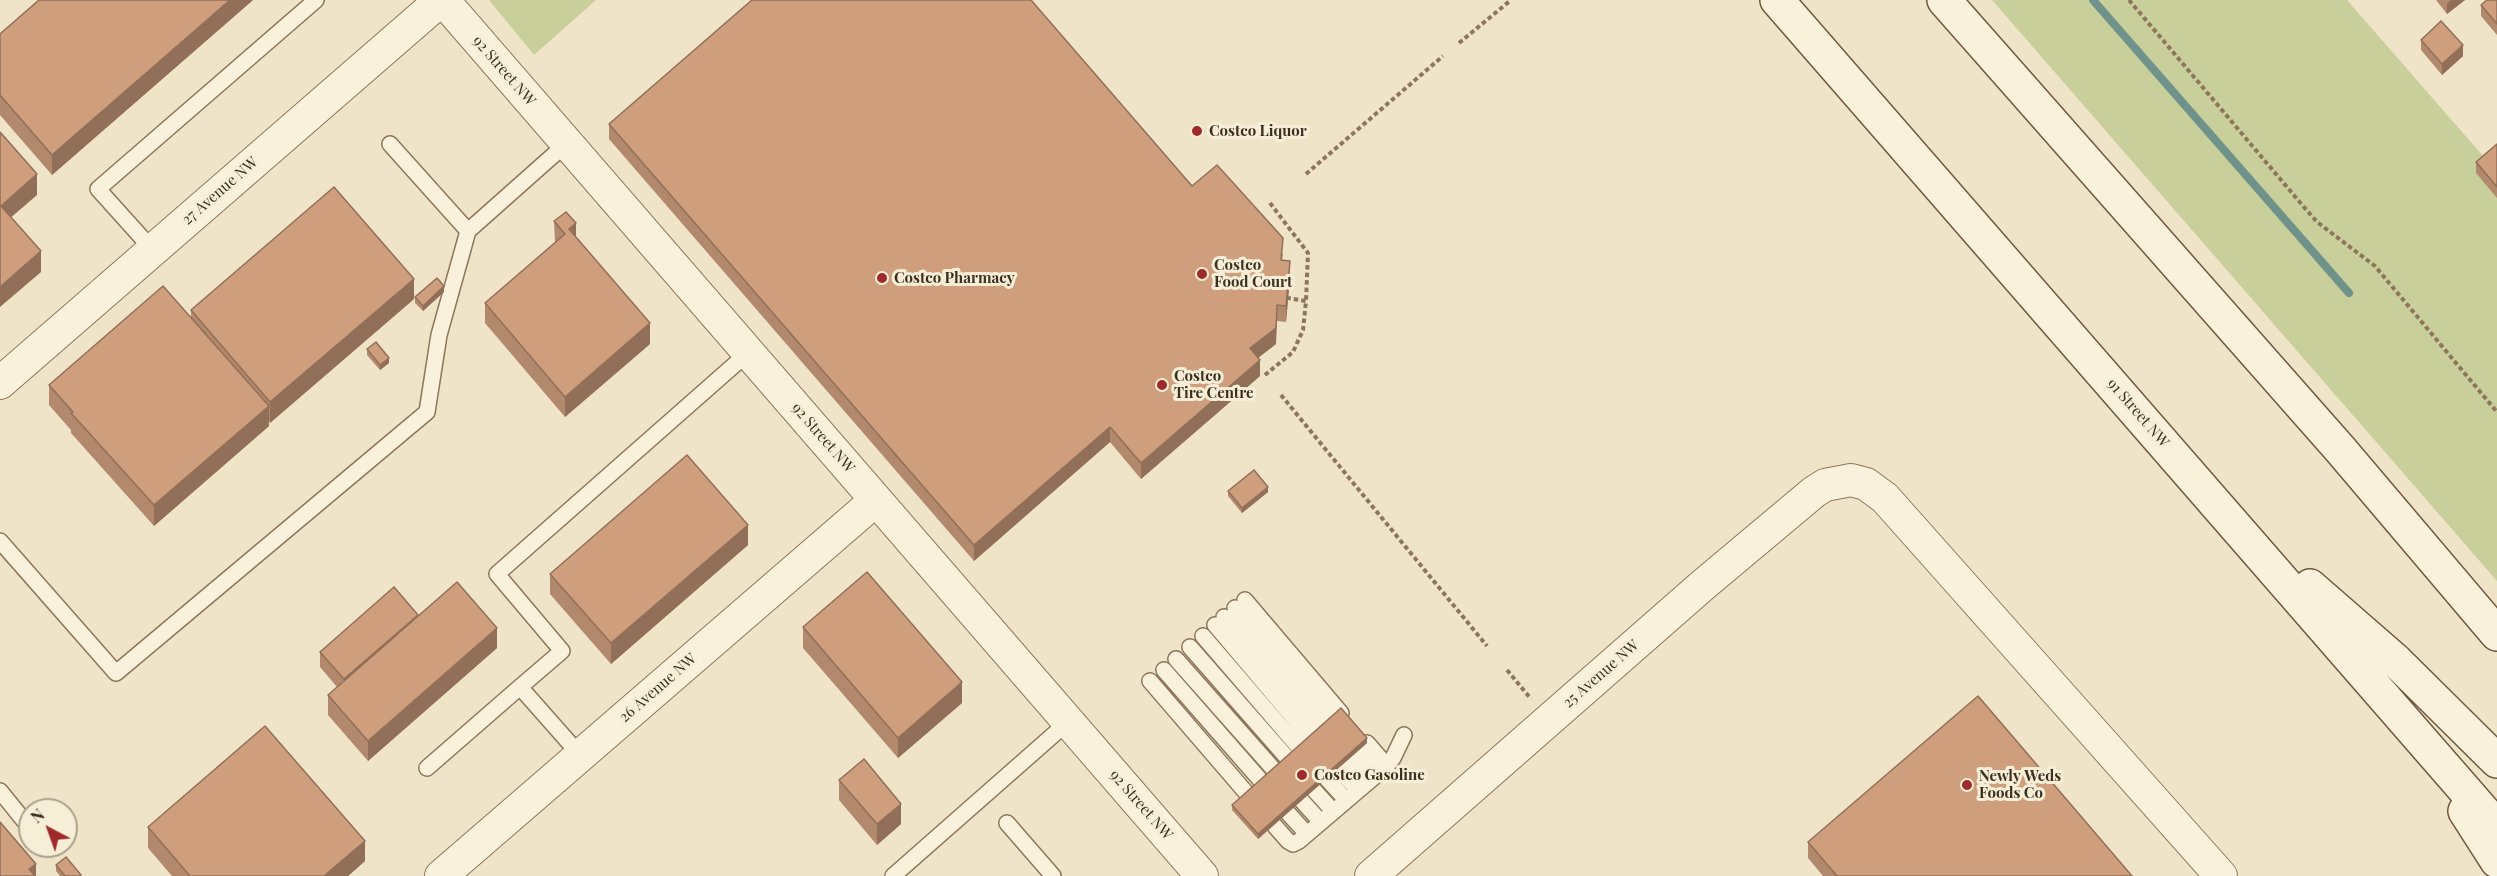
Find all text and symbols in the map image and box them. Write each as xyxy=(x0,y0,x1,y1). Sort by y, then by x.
street label: 92 Street NW xyxy=(469,32,539,110)
place label: Costco Liquor xyxy=(1209,122,1307,140)
marker: Costco Liquor xyxy=(1190,124,1204,138)
street label: 27 Avenue NW xyxy=(178,153,262,229)
place label: Costco Food Court xyxy=(1214,256,1292,291)
marker: Costco Food Court xyxy=(1195,267,1209,281)
place label: Costco Pharmacy xyxy=(894,269,1014,287)
marker: Costco Pharmacy xyxy=(875,271,889,285)
place label: Costco Tire Centre xyxy=(1174,367,1253,402)
street label: 91 Street NW xyxy=(2103,375,2173,451)
marker: Costco Tire Centre xyxy=(1155,378,1169,392)
street label: 92 Street NW xyxy=(788,399,858,477)
street label: 25 Avenue NW xyxy=(1559,636,1643,712)
street label: 26 Avenue NW xyxy=(616,650,700,726)
street label: 92 Street NW xyxy=(1106,766,1176,844)
place label: Costco Gasoline xyxy=(1314,766,1425,784)
place label: Newly Weds Foods Co xyxy=(1979,767,2061,802)
marker: Costco Gasoline xyxy=(1295,768,1309,782)
marker: Newly Weds Foods Co xyxy=(1960,778,1974,792)
north arrow xyxy=(18,798,78,858)
text: N xyxy=(26,804,48,827)

